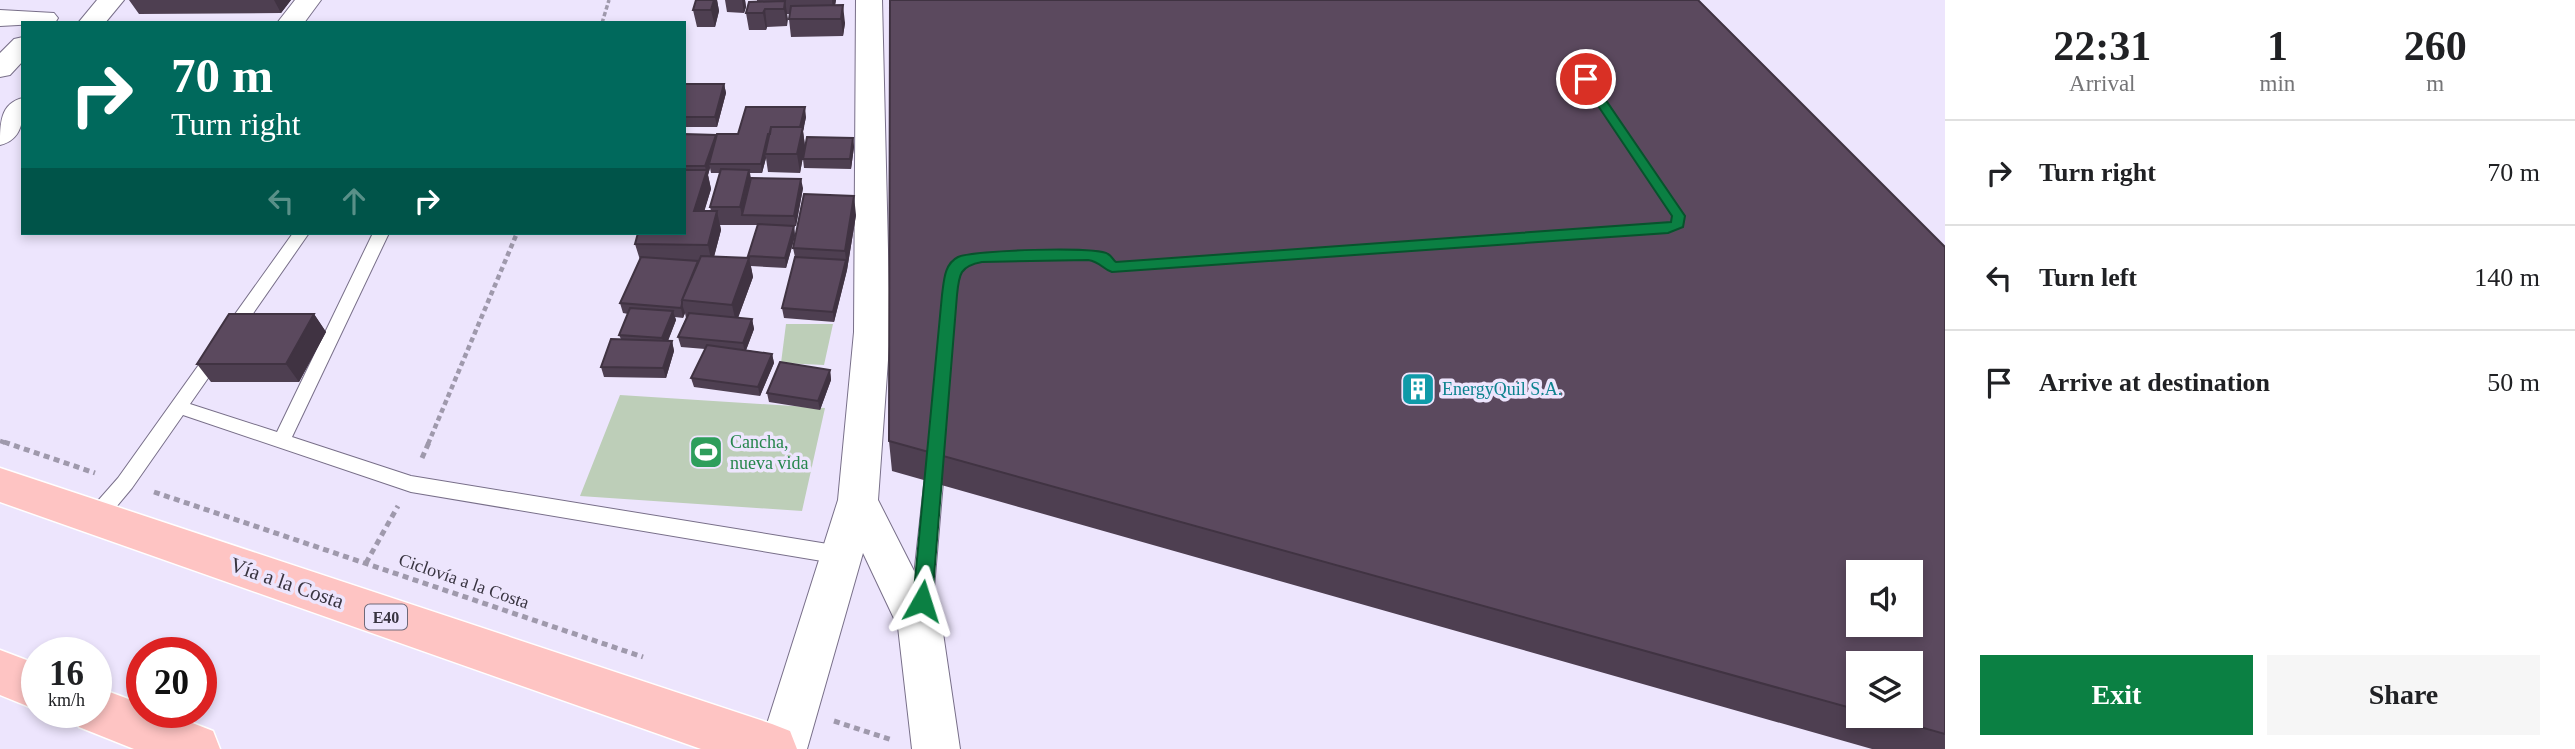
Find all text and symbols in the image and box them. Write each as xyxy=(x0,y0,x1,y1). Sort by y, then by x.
text: 22:31 xyxy=(2053,23,2151,69)
text: 1 xyxy=(2267,23,2288,69)
text: 260 xyxy=(2404,23,2467,69)
text: 70 m xyxy=(171,48,273,103)
icon: right xyxy=(56,49,147,140)
pin xyxy=(1556,49,1616,109)
icon: arrive xyxy=(1567,60,1605,98)
text: Arrival xyxy=(2069,71,2136,96)
text: min xyxy=(2260,71,2295,96)
text: m xyxy=(2426,71,2444,96)
text: Turn right xyxy=(171,106,301,142)
icon: right xyxy=(1980,154,2018,192)
text: Turn right xyxy=(2039,158,2156,187)
text: 70 m xyxy=(2487,158,2540,187)
icon: left xyxy=(262,182,300,220)
icon: ahead xyxy=(335,182,373,220)
icon: right xyxy=(408,182,446,220)
icon: left xyxy=(1980,259,2018,297)
text: Turn left xyxy=(2039,263,2137,292)
text: 140 m xyxy=(2474,263,2540,292)
icon: arrive xyxy=(1980,364,2018,402)
text: Arrive at destination xyxy=(2039,368,2270,397)
text: 50 m xyxy=(2487,368,2540,397)
building icon: EnergyQuil S.A. xyxy=(1399,370,1437,408)
place label: EnergyQuil S.A. xyxy=(1442,379,1562,399)
place label: Cancha, nueva vida xyxy=(730,432,808,473)
sports icon: Cancha, nueva vida xyxy=(687,433,725,471)
street label: Ciclovía a la Costa xyxy=(396,549,532,613)
street label: Vía a la Costa xyxy=(227,552,348,614)
map controls xyxy=(1846,560,1923,728)
button: sound xyxy=(1846,560,1923,637)
position arrow xyxy=(885,564,959,638)
road number: E40 xyxy=(365,604,407,630)
speed limit sign: 20 xyxy=(126,637,217,728)
button: layers xyxy=(1846,651,1923,728)
text: 16 xyxy=(49,654,84,693)
button: Exit xyxy=(1980,655,2253,735)
button: Share xyxy=(2267,655,2540,735)
text: km/h xyxy=(48,690,85,710)

